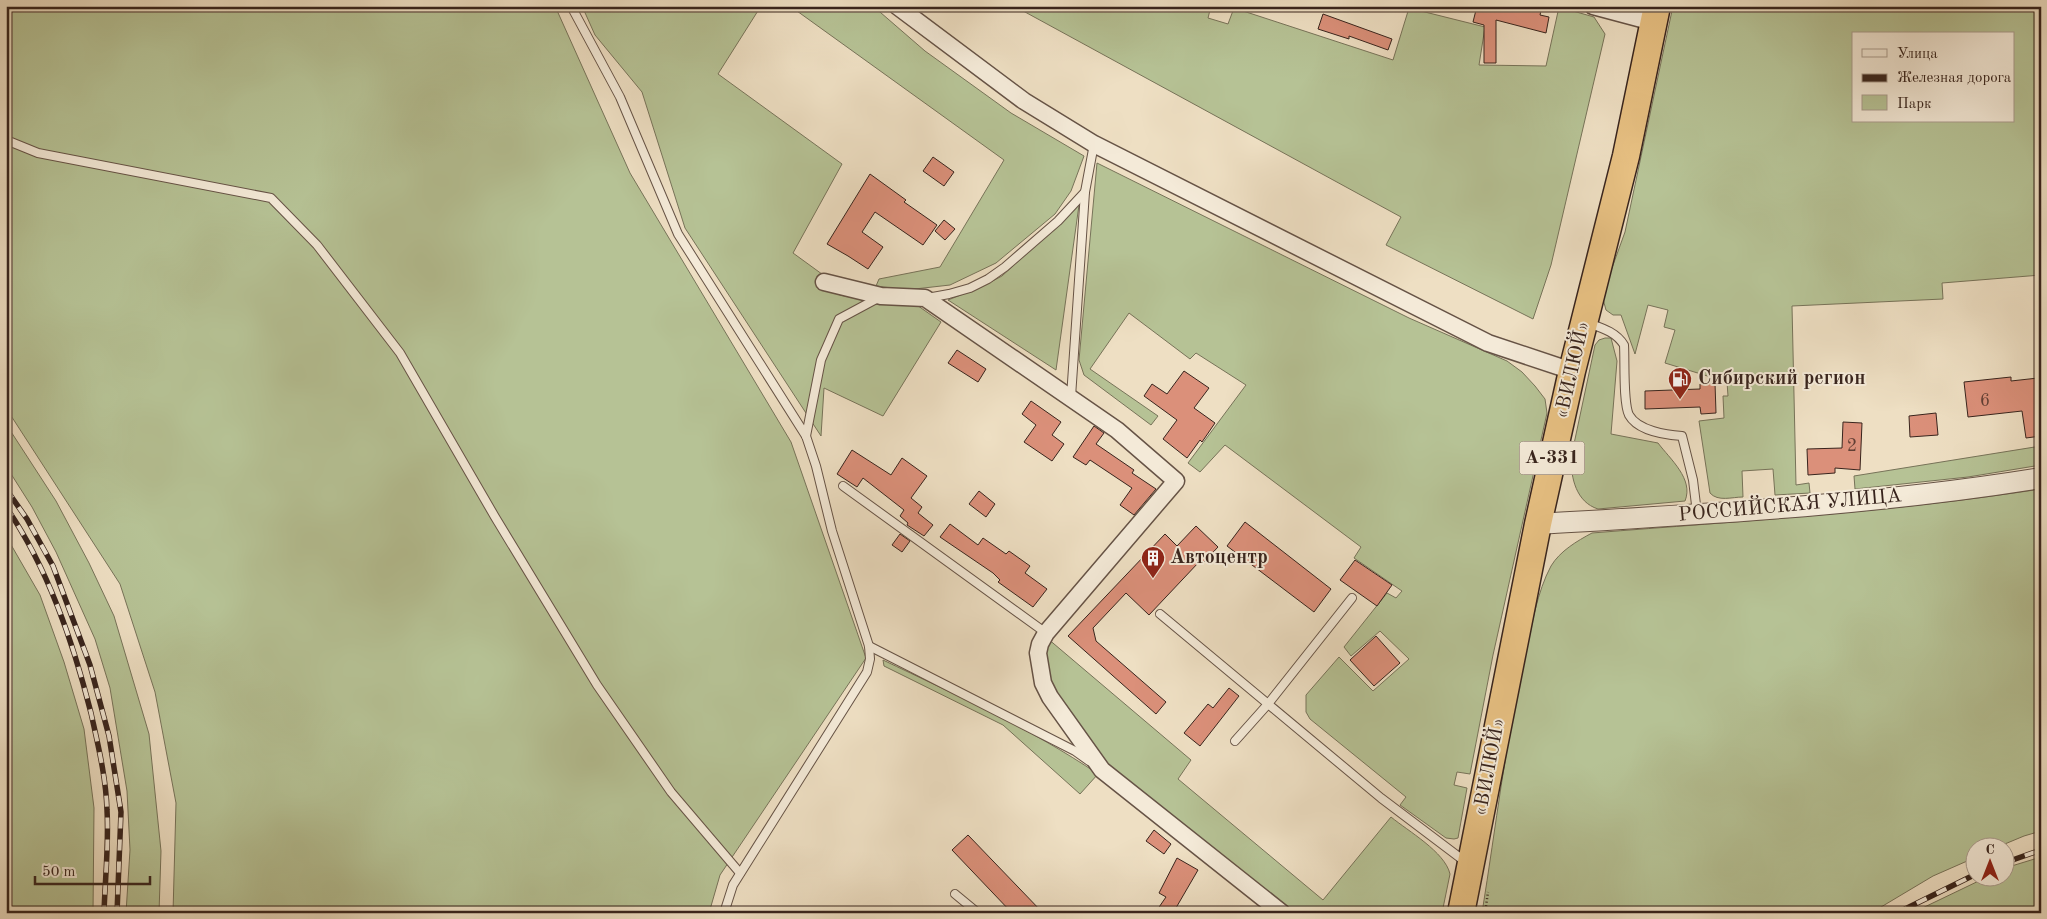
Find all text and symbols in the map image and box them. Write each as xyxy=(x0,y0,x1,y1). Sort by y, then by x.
legend xyxy=(1852,32,2014,122)
text: Улица xyxy=(1897,47,1938,62)
text: Железная дорога xyxy=(1897,71,2012,86)
text: Парк xyxy=(1897,97,1932,112)
street label: «ВИЛЮЙ» xyxy=(1549,319,1594,421)
fuel station icon: Сибирский регион xyxy=(1667,366,1693,400)
place label: Сибирский регион xyxy=(1698,369,1865,389)
house number: 6 xyxy=(1980,392,1990,410)
house number: 2 xyxy=(1847,437,1857,455)
road number: А-331 xyxy=(1520,442,1584,474)
street label: РОССИЙСКАЯ УЛИЦА xyxy=(1677,483,1903,526)
building icon: Автоцентр xyxy=(1140,545,1166,579)
place label: Автоцентр xyxy=(1170,548,1268,568)
street label: «ВИЛЮЙ» xyxy=(1468,716,1509,818)
north arrow xyxy=(1964,836,2014,886)
text: С xyxy=(1985,843,1995,857)
scale bar xyxy=(35,854,150,886)
text: 50 m xyxy=(42,865,76,880)

